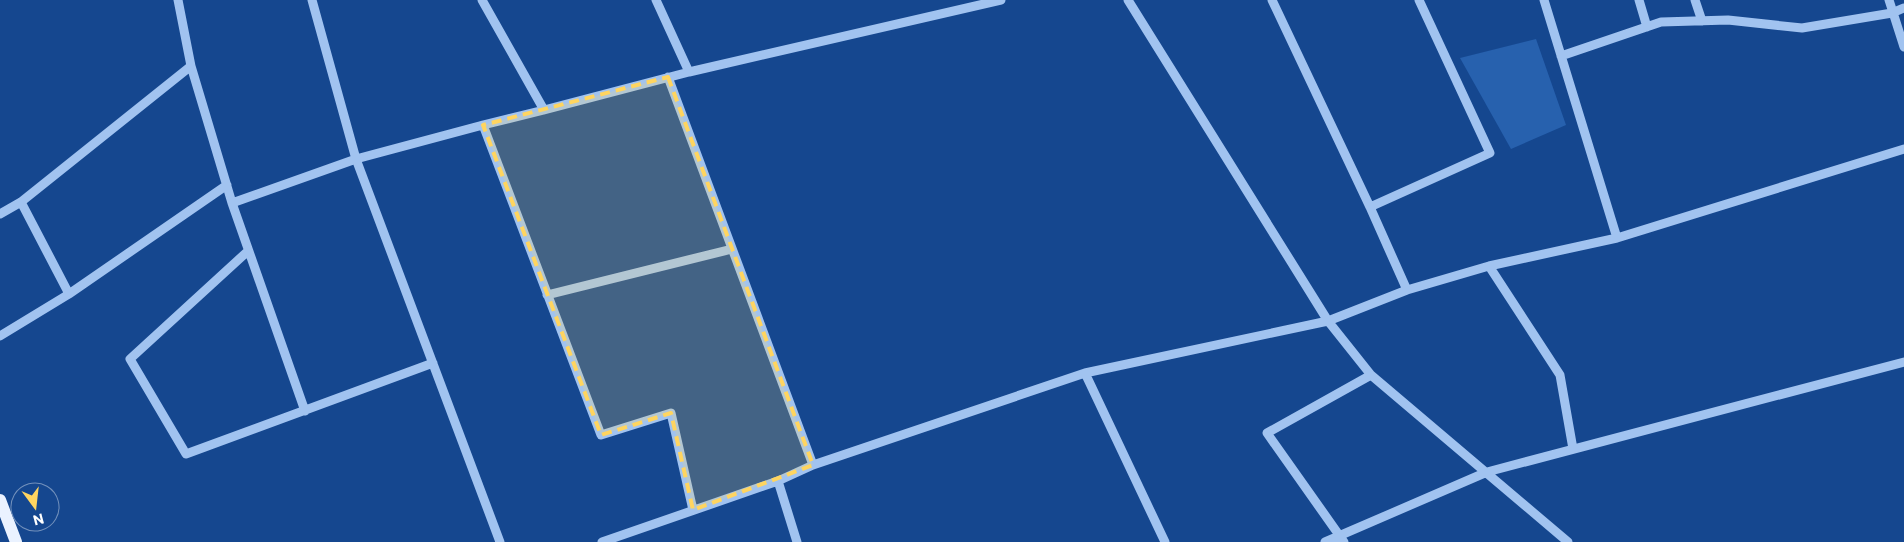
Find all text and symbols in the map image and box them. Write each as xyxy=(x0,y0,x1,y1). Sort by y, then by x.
north arrow xyxy=(10,482,60,532)
text: N xyxy=(31,510,46,530)

